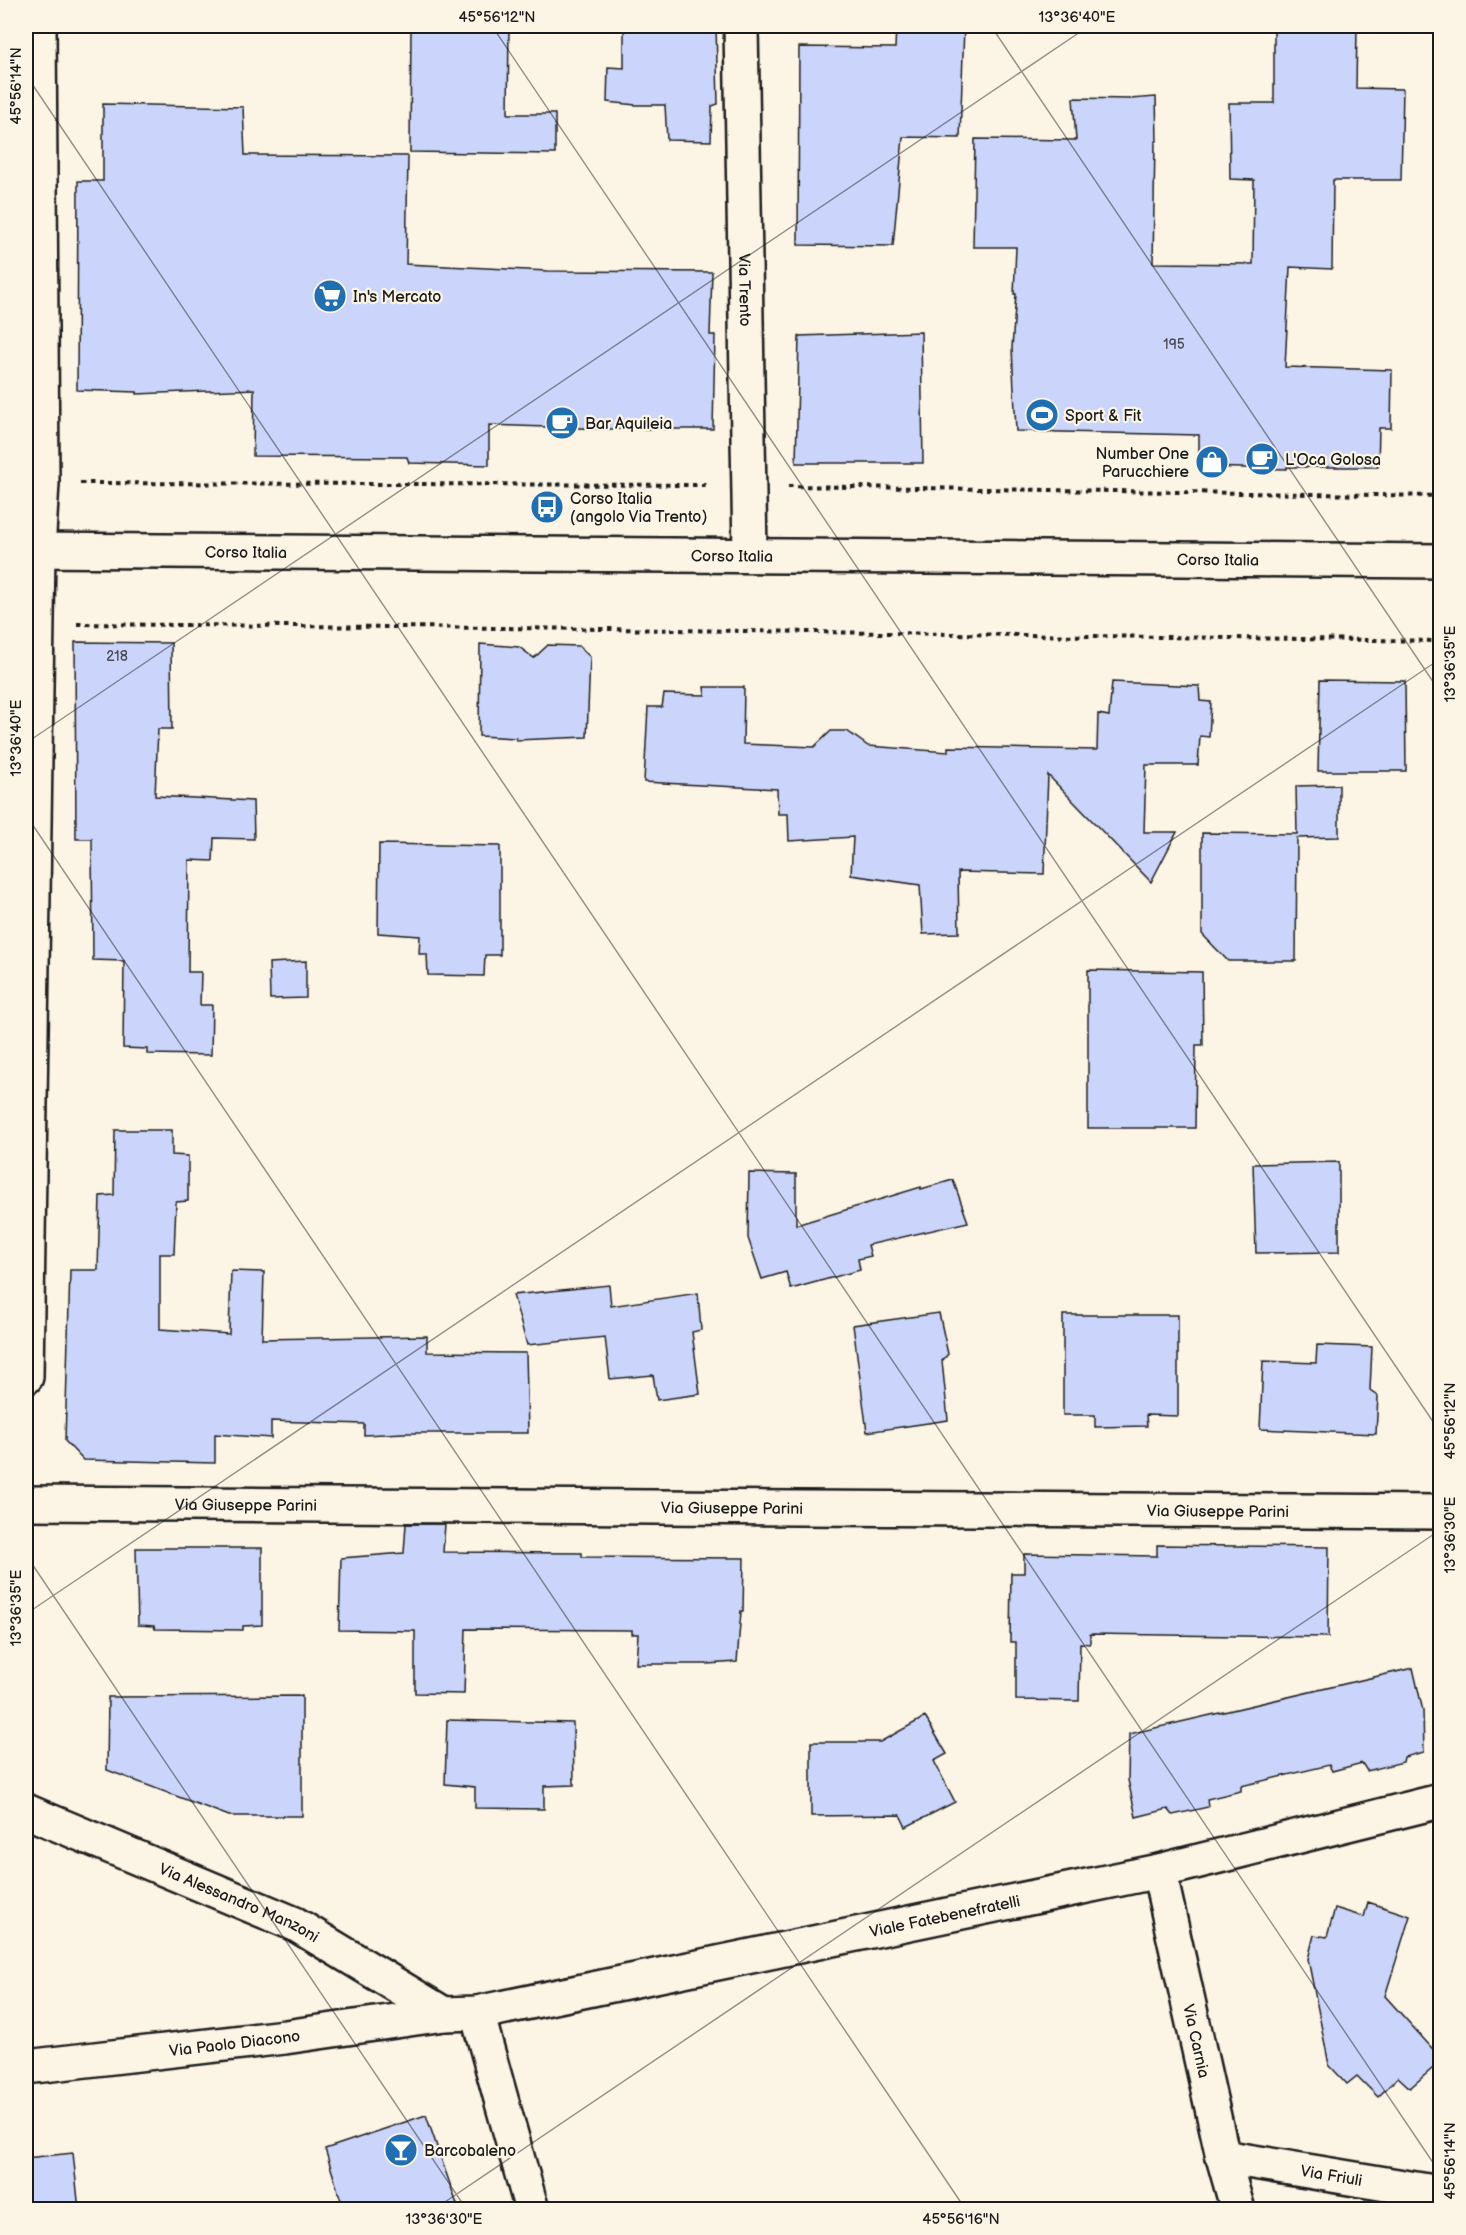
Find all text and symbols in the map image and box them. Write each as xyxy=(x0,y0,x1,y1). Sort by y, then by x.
text: 45°56'12"N xyxy=(458,8,536,27)
text: 13°36'40"E xyxy=(1039,8,1116,27)
text: 45°56'14"N xyxy=(7,47,26,125)
street label: Via Trento xyxy=(734,253,754,327)
supermarket icon: In's Mercato xyxy=(312,278,348,314)
place label: In's Mercato xyxy=(353,288,441,307)
house number: 195 xyxy=(1163,336,1185,353)
sports icon: Sport & Fit xyxy=(1024,397,1060,433)
cafe icon: Bar Aquileia xyxy=(544,405,580,441)
place label: Sport & Fit xyxy=(1065,407,1141,426)
place label: Bar Aquileia xyxy=(585,415,672,434)
cafe icon: L'Oca Golosa xyxy=(1244,441,1280,477)
shop icon: Number One Parucchiere xyxy=(1194,444,1230,480)
place label: Number One Parucchiere xyxy=(1095,445,1190,482)
place label: L'Oca Golosa xyxy=(1285,451,1381,470)
bus stop icon: Corso Italia (angolo Via Trento) xyxy=(529,489,565,525)
place label: Corso Italia (angolo Via Trento) xyxy=(570,490,707,527)
street label: Corso Italia xyxy=(205,543,287,563)
street label: Corso Italia xyxy=(691,547,773,567)
street label: Corso Italia xyxy=(1177,551,1259,571)
text: 13°36'35"E xyxy=(1441,626,1460,702)
house number: 218 xyxy=(106,648,128,665)
text: 13°36'40"E xyxy=(7,699,26,776)
text: 45°56'12"N xyxy=(1441,1382,1460,1460)
street label: Via Giuseppe Parini xyxy=(175,1496,317,1516)
text: 13°36'30"E xyxy=(1441,1496,1460,1573)
street label: Via Giuseppe Parini xyxy=(661,1499,803,1519)
street label: Via Giuseppe Parini xyxy=(1147,1502,1289,1522)
text: 13°36'35"E xyxy=(7,1570,26,1646)
street label: Via Alessandro Manzoni xyxy=(156,1860,322,1947)
street label: Viale Fatebenefratelli xyxy=(868,1892,1022,1942)
street label: Via Carnia xyxy=(1178,2002,1213,2080)
street label: Via Paolo Diacono xyxy=(168,2027,302,2061)
text: 45°56'14"N xyxy=(1441,2122,1460,2200)
bar icon: Barcobaleno xyxy=(383,2132,419,2168)
place label: Barcobaleno xyxy=(424,2142,516,2161)
street label: Via Friuli xyxy=(1299,2162,1364,2191)
text: 13°36'30"E xyxy=(406,2210,483,2229)
text: 45°56'16"N xyxy=(922,2210,1000,2229)

